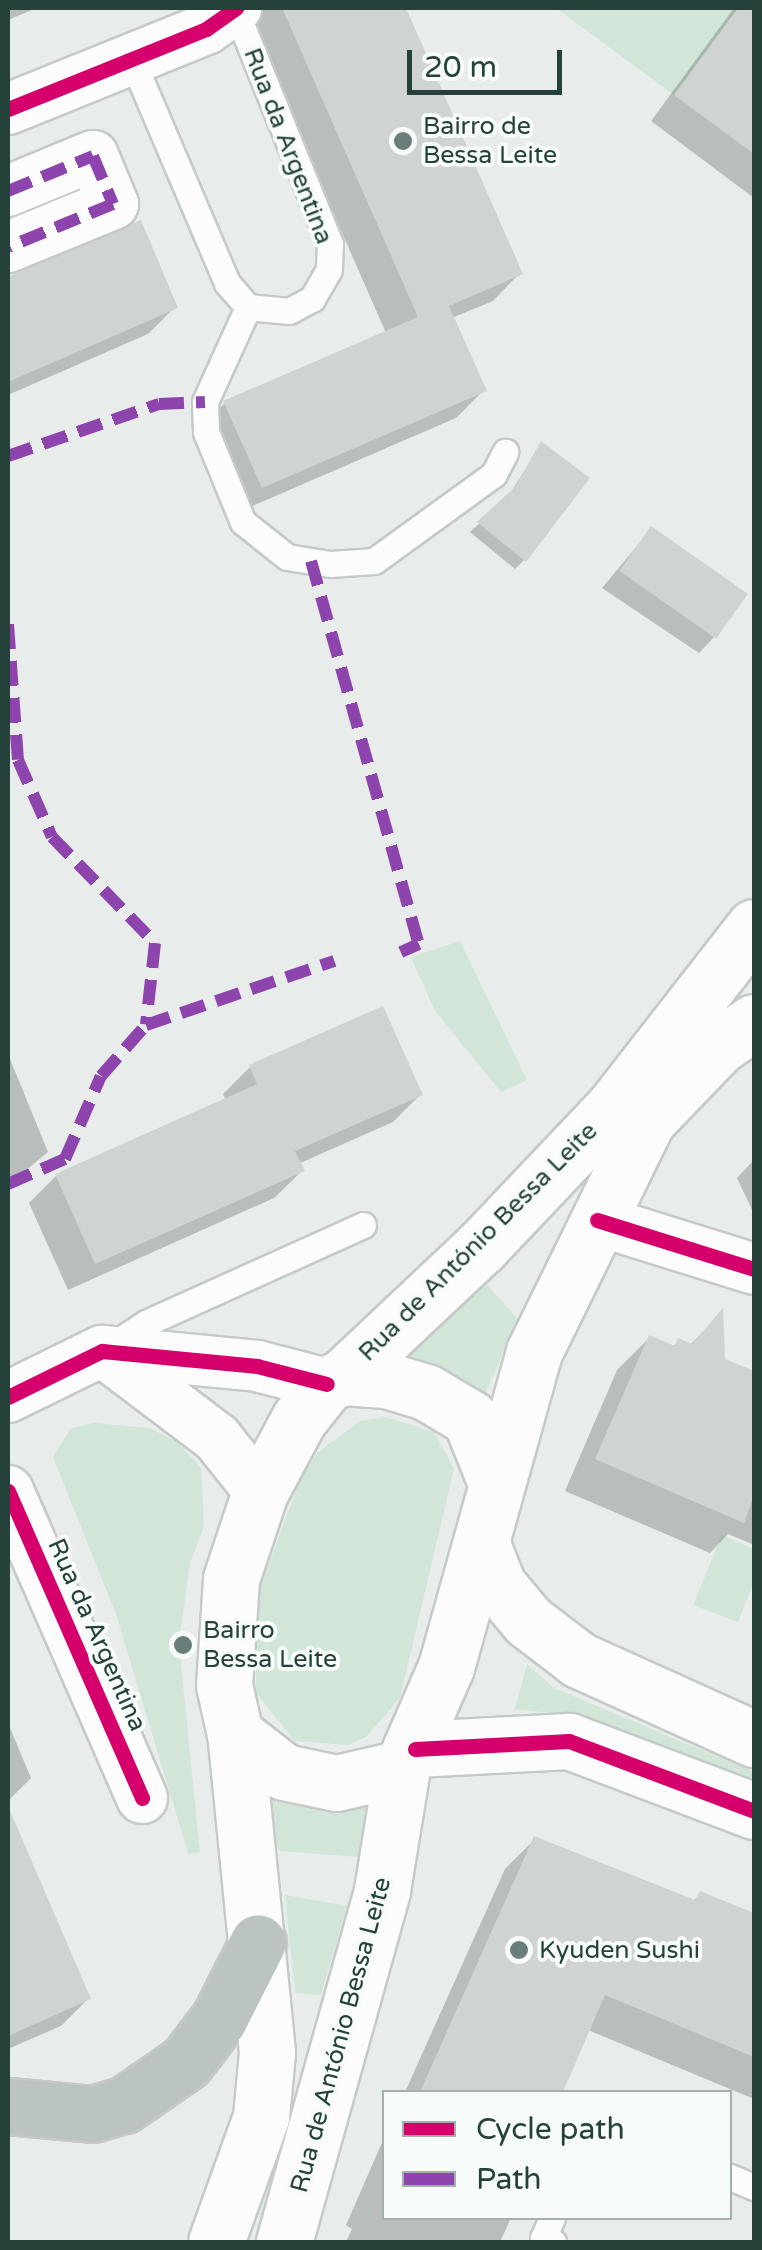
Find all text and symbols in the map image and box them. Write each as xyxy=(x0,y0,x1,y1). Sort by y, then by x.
scale bar xyxy=(412,30,567,92)
street label: Rua da Argentina xyxy=(237,44,339,248)
text: 20 m xyxy=(424,49,497,86)
place label: Bairro de Bessa Leite xyxy=(423,112,557,171)
marker: Bairro de Bessa Leite xyxy=(392,130,414,152)
street label: Rua de António Bessa Leite xyxy=(352,1116,604,1368)
street label: Rua da Argentina xyxy=(41,1534,153,1736)
place label: Bairro Bessa Leite xyxy=(203,1616,337,1675)
marker: Bairro Bessa Leite xyxy=(172,1634,194,1656)
street label: Rua de António Bessa Leite xyxy=(284,1874,398,2196)
place label: Kyuden Sushi xyxy=(539,1935,700,1965)
marker: Kyuden Sushi xyxy=(508,1939,530,1961)
legend xyxy=(382,2090,732,2220)
text: Cycle path xyxy=(476,2111,625,2148)
text: Path xyxy=(476,2161,542,2198)

